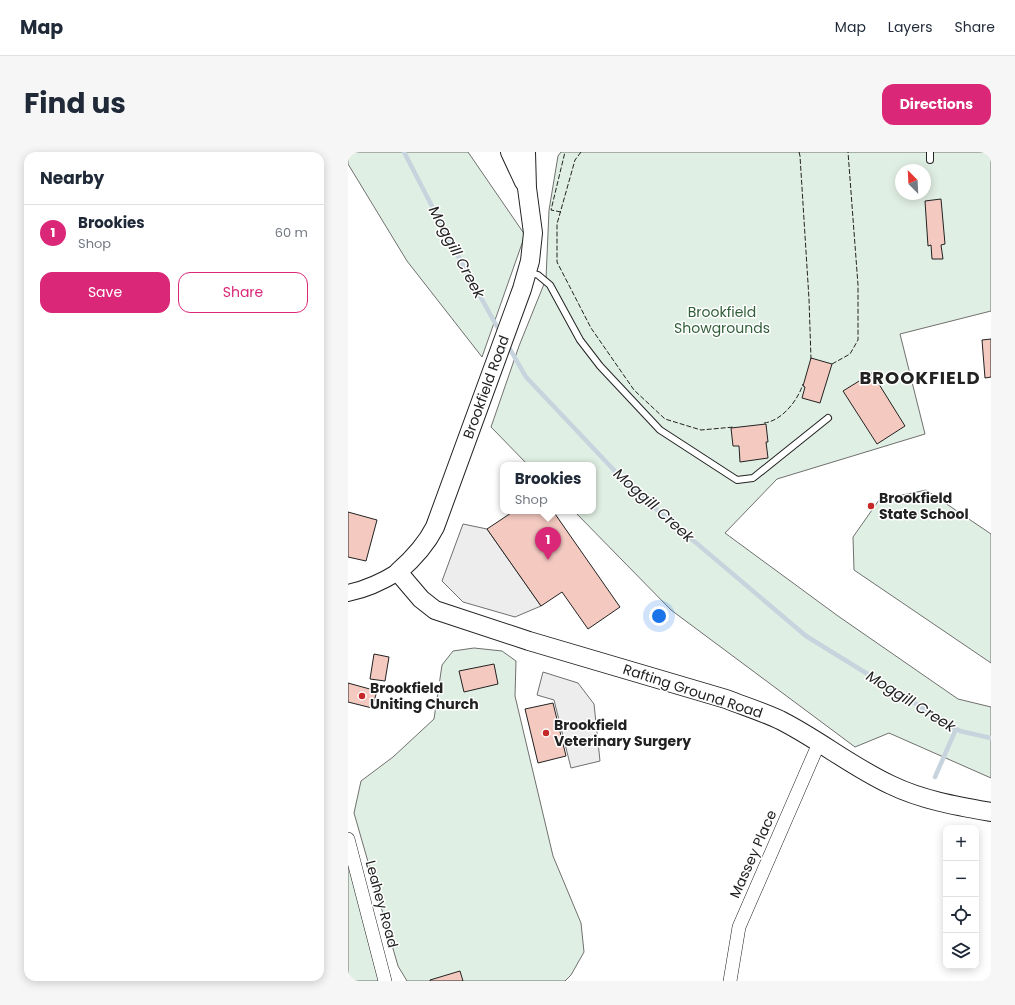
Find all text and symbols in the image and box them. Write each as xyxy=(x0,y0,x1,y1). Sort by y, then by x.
text: Map xyxy=(20,14,63,41)
text: Map xyxy=(835,17,866,37)
text: Layers xyxy=(888,17,932,37)
text: Share xyxy=(954,17,995,37)
text: Find us xyxy=(24,84,126,123)
button: Directions xyxy=(882,84,991,125)
north arrow xyxy=(895,164,931,200)
text: Nearby xyxy=(40,166,104,190)
water label: Moggill Creek xyxy=(424,202,491,303)
text: Brookies xyxy=(78,212,145,233)
text: 1 xyxy=(51,223,55,242)
text: 60 m xyxy=(275,223,308,242)
text: Shop xyxy=(78,234,111,253)
button: Save xyxy=(40,272,170,313)
button: Share xyxy=(178,272,308,313)
park label: Brookfield Showgrounds xyxy=(674,302,770,338)
street label: Brookfield Road xyxy=(458,332,514,442)
district label: BROOKFIELD xyxy=(859,365,981,390)
popup xyxy=(500,462,596,514)
water label: Moggill Creek xyxy=(609,463,700,548)
text: Brookies xyxy=(515,468,581,489)
place label: Brookfield State School xyxy=(879,488,969,524)
text: Shop xyxy=(515,490,548,509)
marker: Brookfield State School xyxy=(866,501,876,511)
pin: 1 xyxy=(535,527,561,560)
your location xyxy=(649,606,669,626)
street label: Rafting Ground Road xyxy=(621,659,765,723)
water label: Moggill Creek xyxy=(862,665,961,738)
place label: Brookfield Uniting Church xyxy=(370,678,479,714)
marker: Brookfield Uniting Church xyxy=(357,691,367,701)
place label: Brookfield Veterinary Surgery xyxy=(554,715,691,751)
marker: Brookfield Veterinary Surgery xyxy=(541,728,551,738)
street label: Massey Place xyxy=(725,806,782,901)
map controls xyxy=(943,825,979,969)
button: + xyxy=(943,825,979,861)
street label: Leahey Road xyxy=(361,858,403,950)
button: − xyxy=(943,861,979,897)
button: locate xyxy=(943,897,979,933)
button: layers xyxy=(943,933,979,969)

